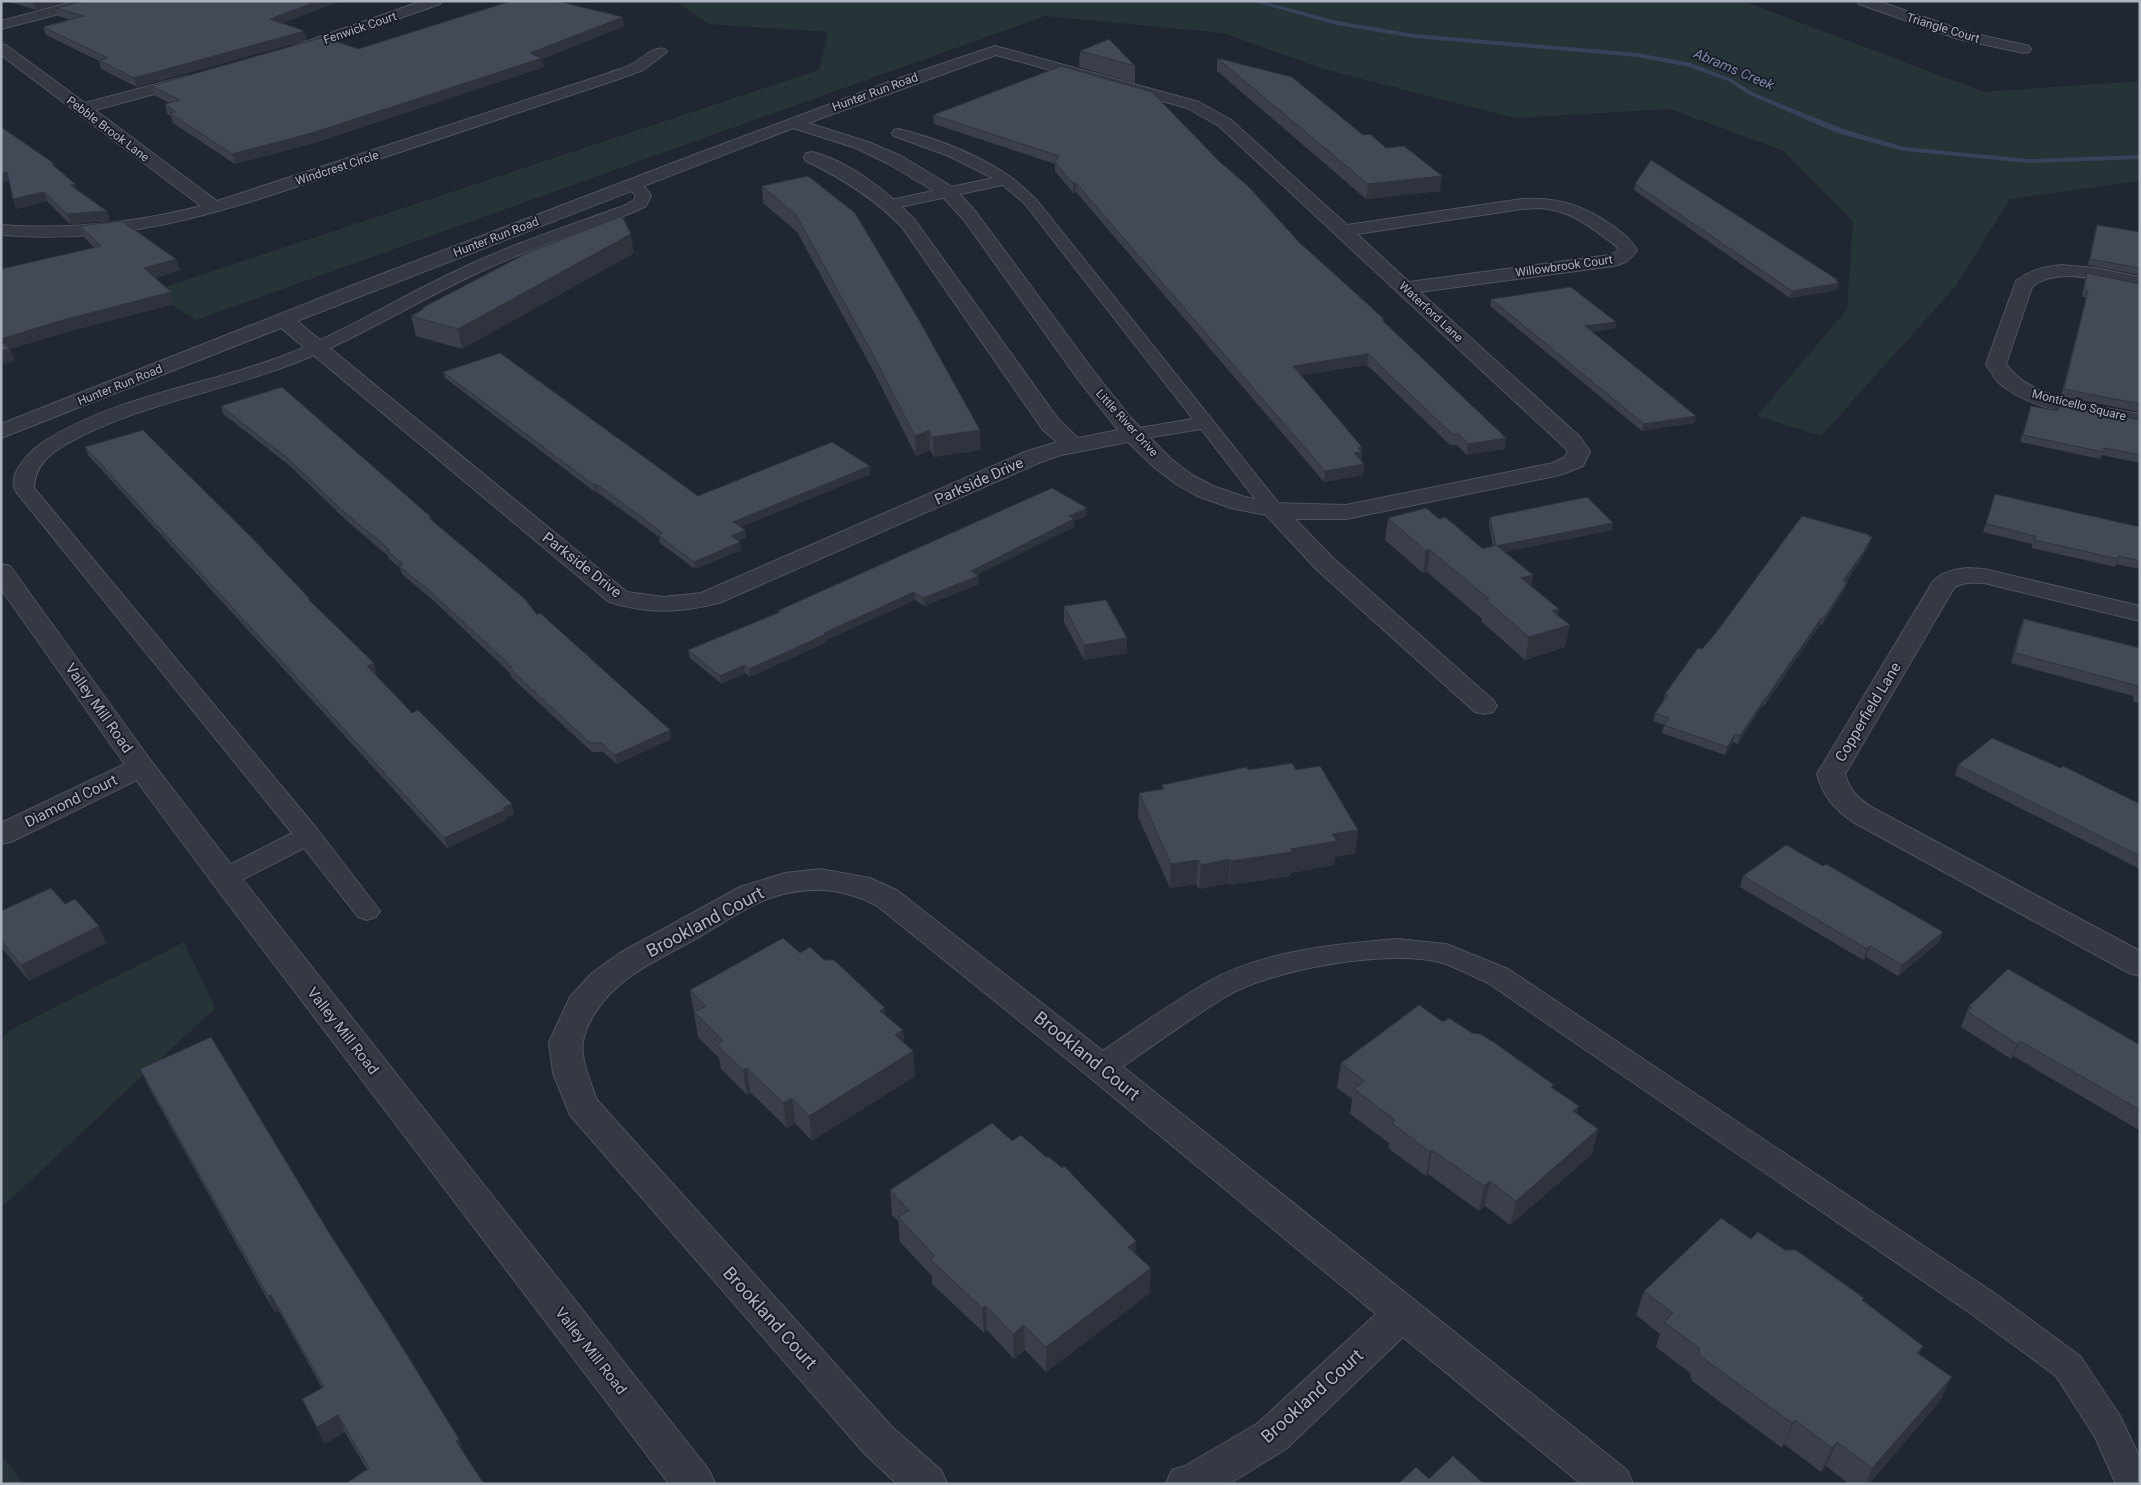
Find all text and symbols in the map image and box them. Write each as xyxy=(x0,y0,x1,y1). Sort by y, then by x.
street label: Fenwick Court xyxy=(322,9,398,47)
street label: Triangle Court xyxy=(1905,10,1981,46)
water label: Abrams Creek xyxy=(1691,45,1777,93)
street label: Hunter Run Road xyxy=(830,70,920,114)
street label: Pebble Brook Lane xyxy=(64,93,152,165)
street label: Windcrest Circle xyxy=(294,148,380,188)
street label: Hunter Run Road xyxy=(451,214,541,260)
street label: Willowbrook Court xyxy=(1514,252,1614,280)
street label: Waterford Lane xyxy=(1396,279,1466,345)
street label: Hunter Run Road xyxy=(76,362,164,408)
street label: Little River Drive xyxy=(1093,386,1161,460)
street label: Monticello Square xyxy=(2030,387,2128,423)
street label: Parkside Drive xyxy=(932,453,1026,509)
street label: Parkside Drive xyxy=(539,529,625,602)
street label: Copperfield Lane xyxy=(1831,659,1905,765)
street label: Valley Mill Road xyxy=(61,660,137,756)
street label: Diamond Court xyxy=(22,771,120,831)
street label: Brookland Court xyxy=(643,882,767,961)
street label: Valley Mill Road xyxy=(303,984,383,1078)
street label: Brookland Court xyxy=(1030,1007,1144,1105)
street label: Brookland Court xyxy=(719,1262,822,1373)
street label: Valley Mill Road xyxy=(551,1304,631,1398)
street label: Brookland Court xyxy=(1256,1344,1367,1447)

